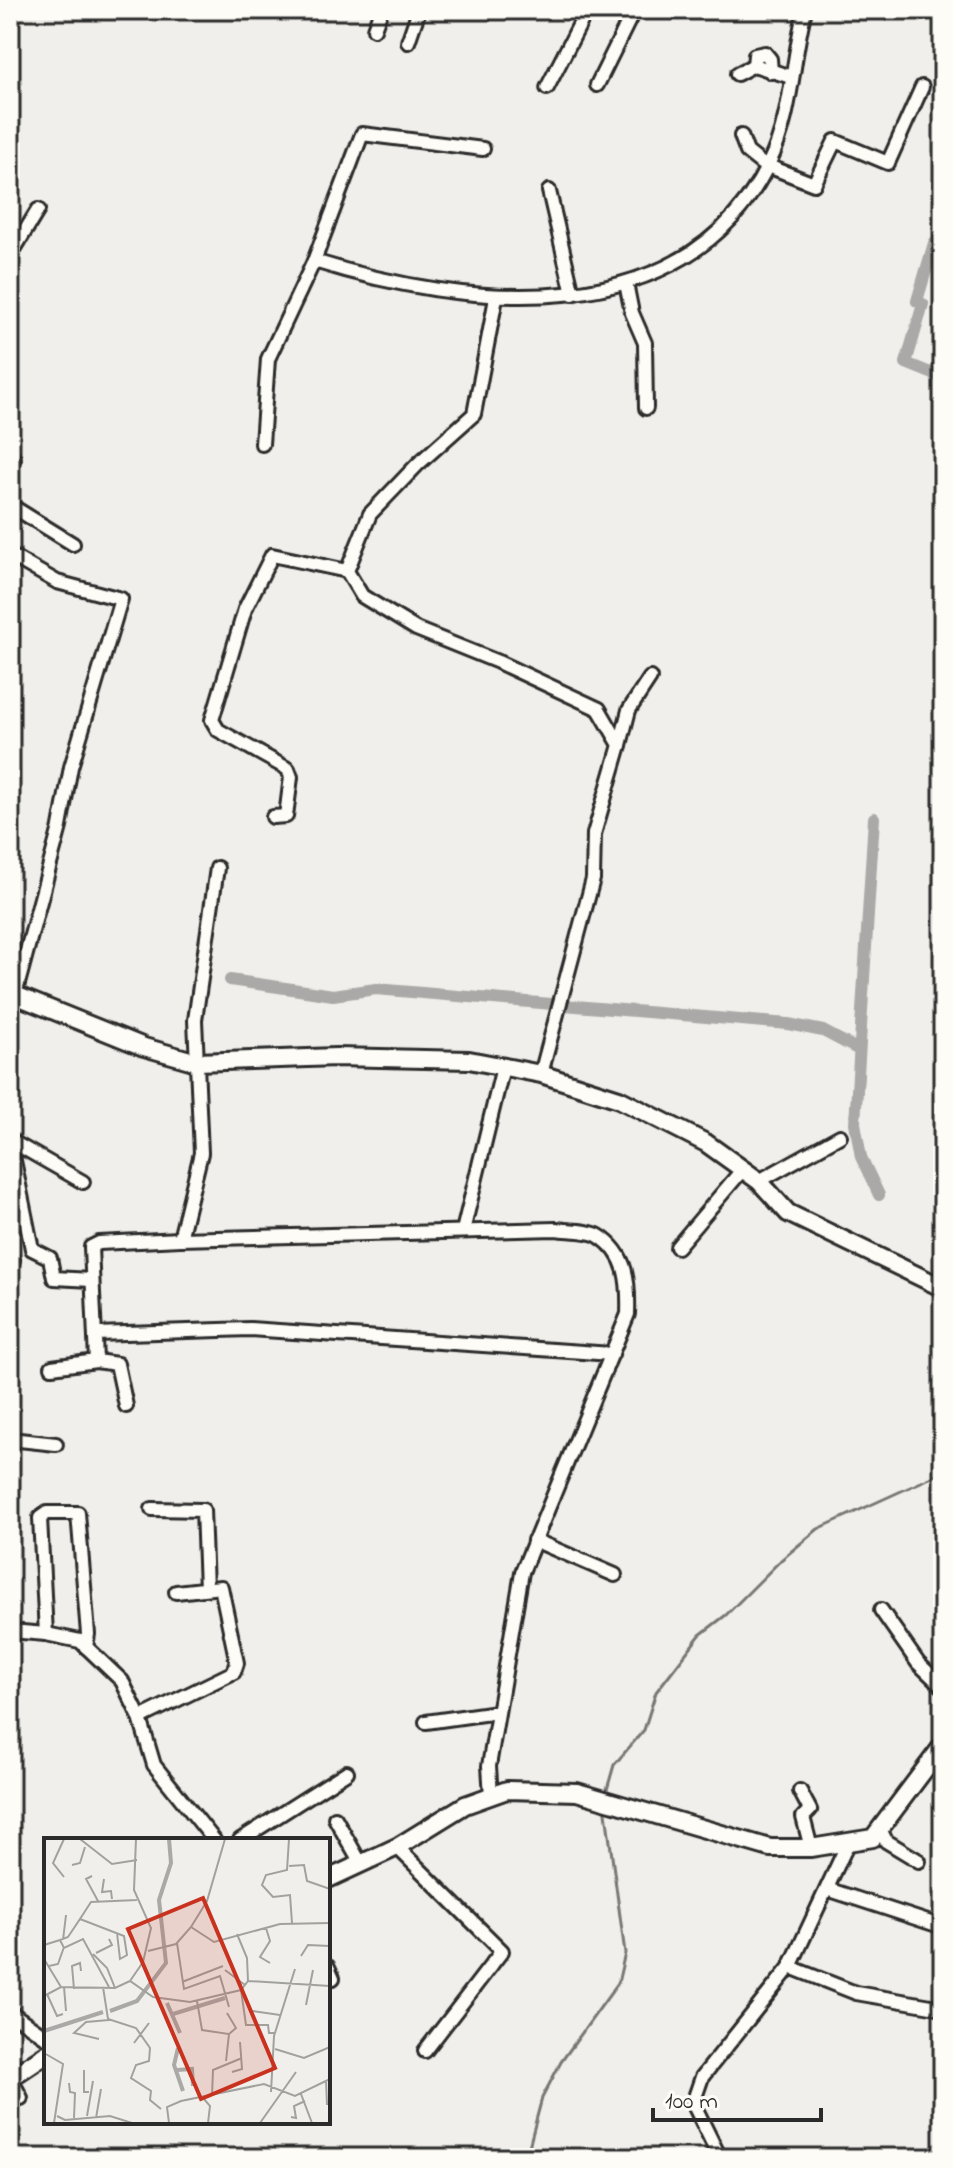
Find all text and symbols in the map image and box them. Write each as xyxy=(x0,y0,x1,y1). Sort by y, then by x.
inset map xyxy=(44,1838,330,2124)
scale bar xyxy=(653,2072,821,2122)
text: 100 m xyxy=(665,2085,718,2120)

